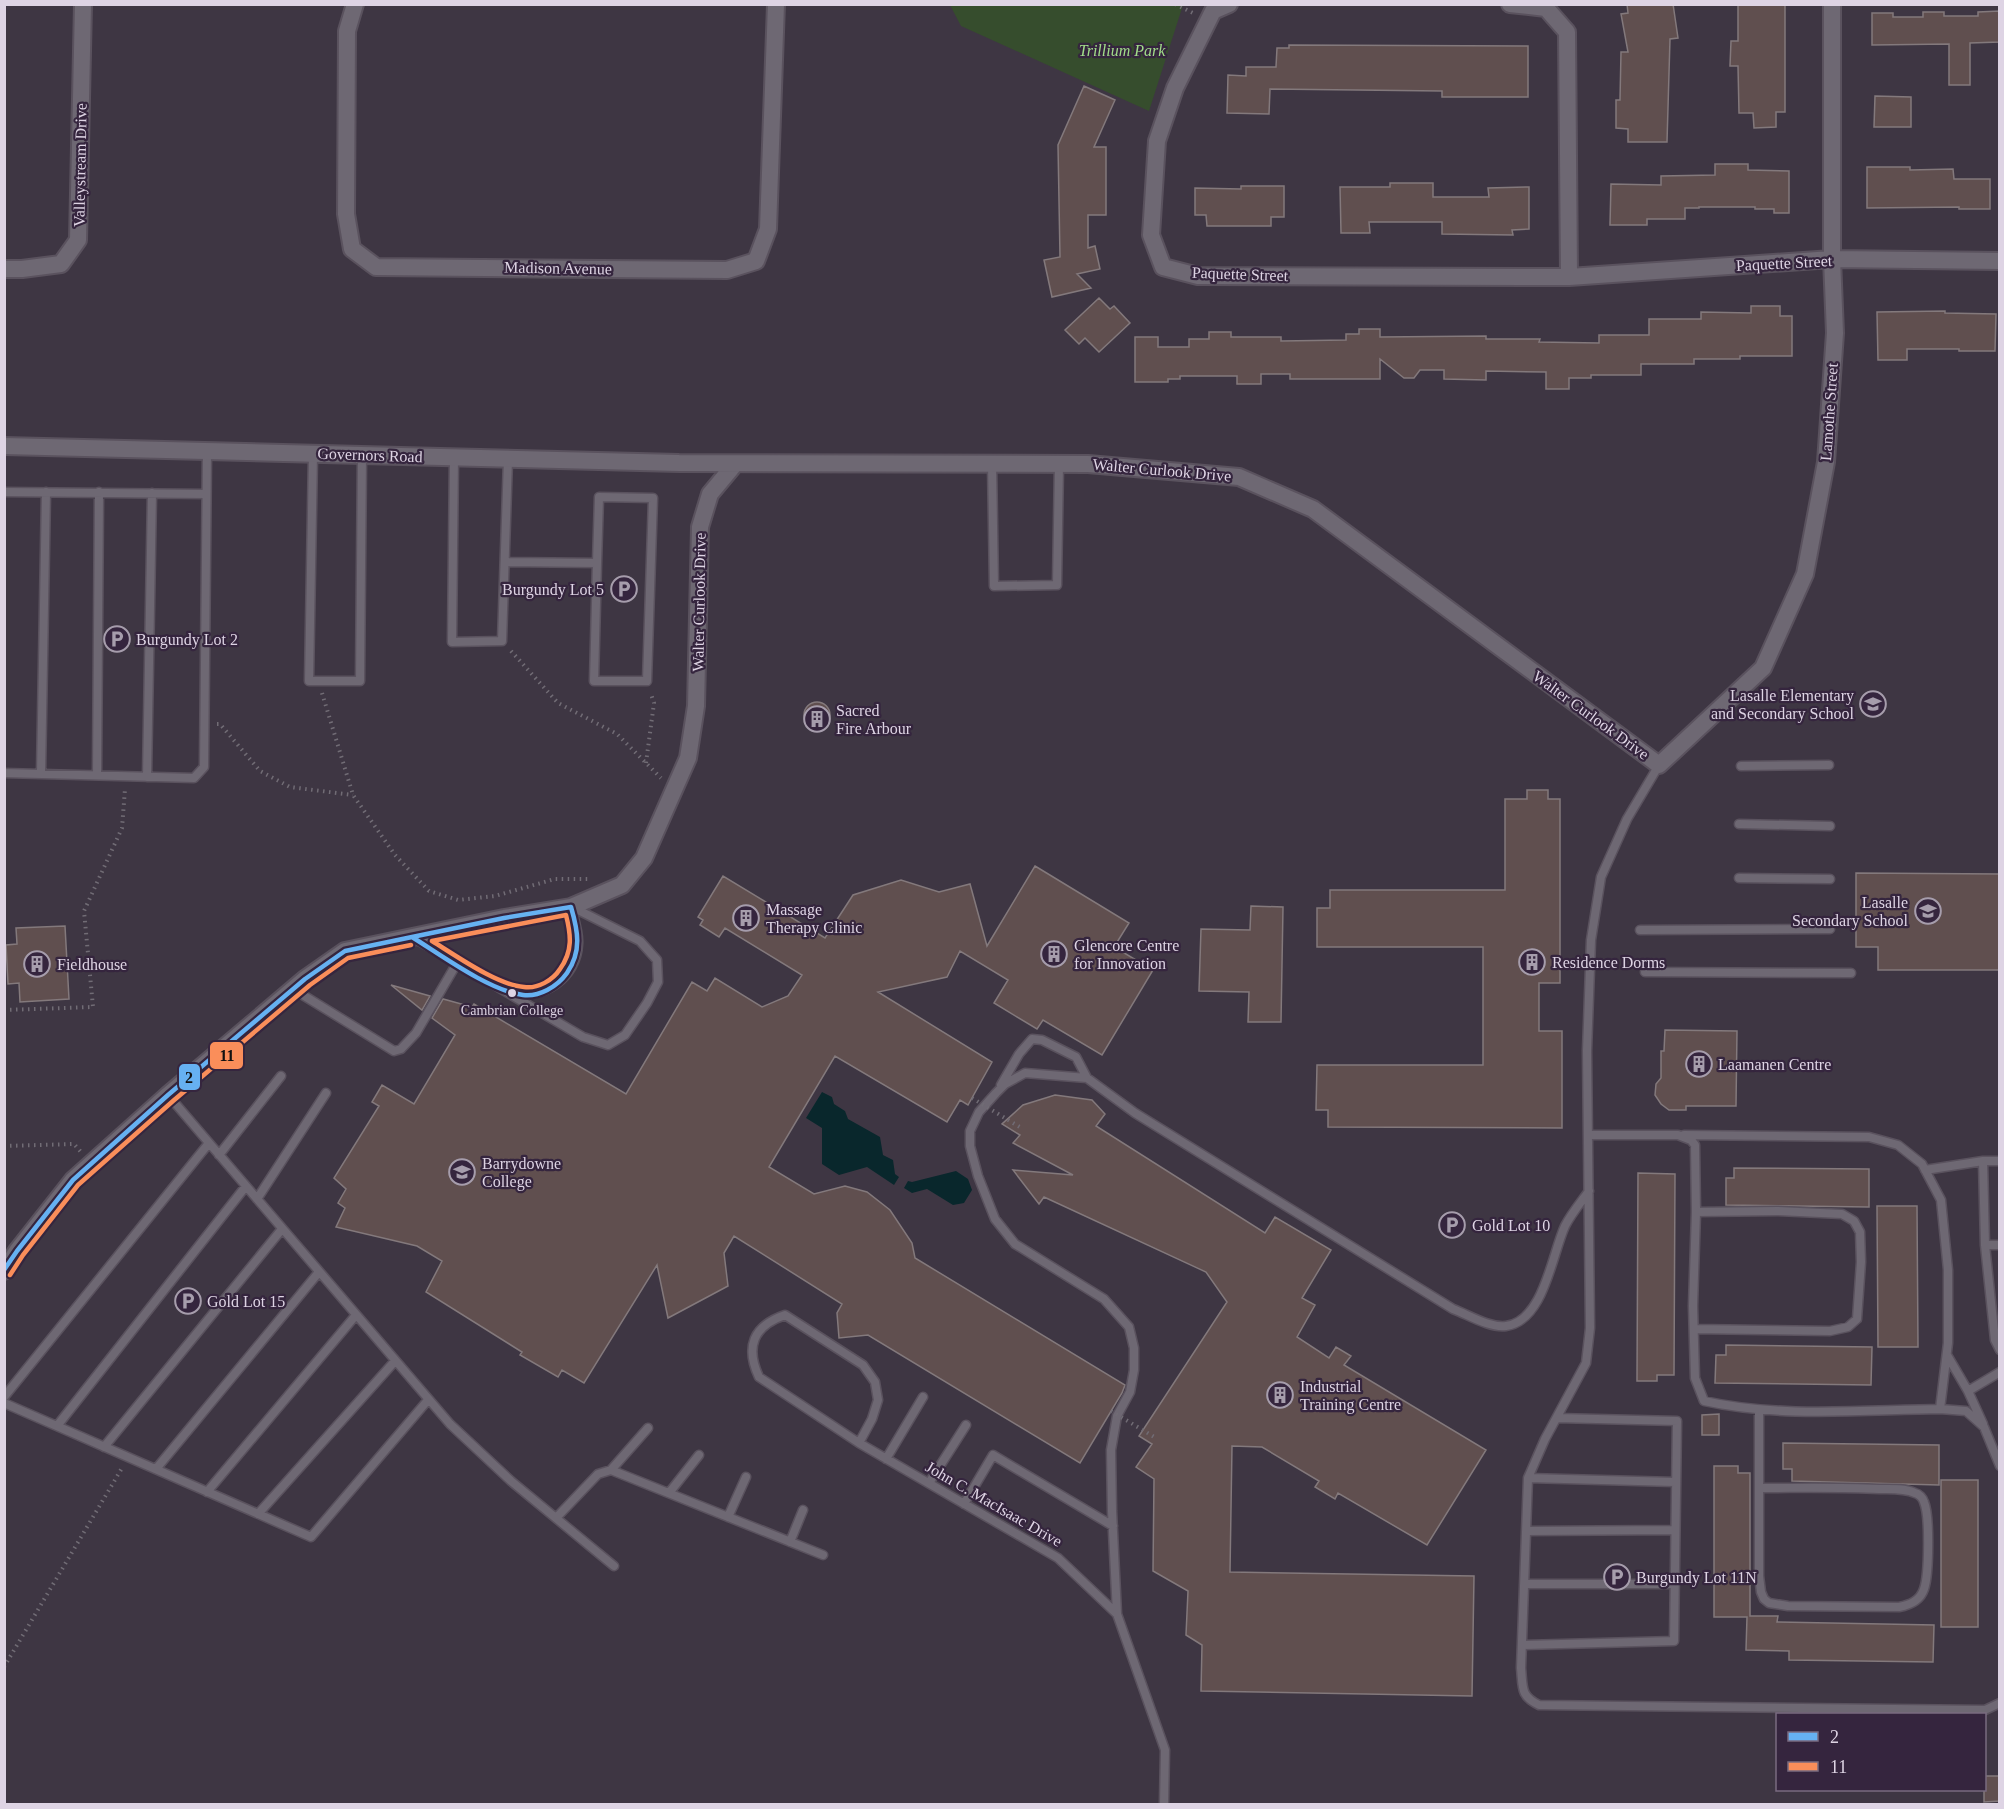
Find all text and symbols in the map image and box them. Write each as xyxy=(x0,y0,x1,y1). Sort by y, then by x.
park label: Trillium Park xyxy=(1079,42,1166,59)
street label: Valleystream Drive xyxy=(70,103,91,227)
street label: Paquette Street xyxy=(1735,252,1833,275)
street label: Madison Avenue xyxy=(504,259,612,277)
street label: Paquette Street xyxy=(1191,264,1289,285)
street label: Lamothe Street xyxy=(1817,362,1841,462)
street label: Governors Road xyxy=(317,445,423,465)
street label: Walter Curlook Drive xyxy=(1092,455,1232,485)
street label: Walter Curlook Drive xyxy=(689,532,709,672)
parking icon: Burgundy Lot 5 xyxy=(609,574,639,604)
place label: Burgundy Lot 5 xyxy=(502,581,604,599)
parking icon: Burgundy Lot 2 xyxy=(102,624,132,654)
place label: Burgundy Lot 2 xyxy=(136,631,238,649)
street label: Walter Curlook Drive xyxy=(1530,667,1652,763)
place label: Lasalle Elementary and Secondary School xyxy=(1711,687,1855,723)
school or university icon: Lasalle Elementary and Secondary School xyxy=(1858,689,1888,719)
place label: Sacred Fire Arbour xyxy=(836,702,912,737)
building icon: Sacred Fire Arbour xyxy=(802,704,832,734)
place label: Lasalle Secondary School xyxy=(1792,894,1909,930)
school or university icon: Lasalle Secondary School xyxy=(1913,896,1943,926)
place label: Massage Therapy Clinic xyxy=(766,901,862,937)
building icon: Massage Therapy Clinic xyxy=(731,903,761,933)
place label: Glencore Centre for Innovation xyxy=(1074,937,1179,972)
building icon: Glencore Centre for Innovation xyxy=(1039,939,1069,969)
building icon: Residence Dorms xyxy=(1517,947,1547,977)
building icon: Fieldhouse xyxy=(22,949,52,979)
place label: Residence Dorms xyxy=(1552,954,1665,971)
place label: Fieldhouse xyxy=(57,956,127,973)
marker: Cambrian College xyxy=(506,987,518,999)
place label: Cambrian College xyxy=(461,1003,563,1018)
line badge: 11 xyxy=(209,1041,244,1070)
text: 11 xyxy=(219,1047,235,1064)
building icon: Laamanen Centre xyxy=(1684,1049,1714,1079)
place label: Laamanen Centre xyxy=(1718,1056,1831,1073)
line badge: 2 xyxy=(178,1063,201,1091)
text: 2 xyxy=(185,1069,193,1086)
place label: Barrydowne College xyxy=(482,1155,561,1191)
school or university icon: Barrydowne College xyxy=(447,1157,477,1187)
parking icon: Gold Lot 10 xyxy=(1437,1210,1467,1240)
place label: Gold Lot 10 xyxy=(1472,1217,1550,1234)
parking icon: Gold Lot 15 xyxy=(173,1286,203,1316)
place label: Gold Lot 15 xyxy=(207,1293,285,1310)
place label: Industrial Training Centre xyxy=(1300,1378,1401,1414)
building icon: Industrial Training Centre xyxy=(1265,1380,1295,1410)
street label: John C. MacIsaac Drive xyxy=(923,1458,1065,1550)
parking icon: Burgundy Lot 11N xyxy=(1602,1562,1632,1592)
place label: Burgundy Lot 11N xyxy=(1636,1569,1757,1587)
legend xyxy=(1776,1713,1986,1791)
text: 2 xyxy=(1830,1727,1839,1747)
text: 11 xyxy=(1830,1757,1847,1777)

